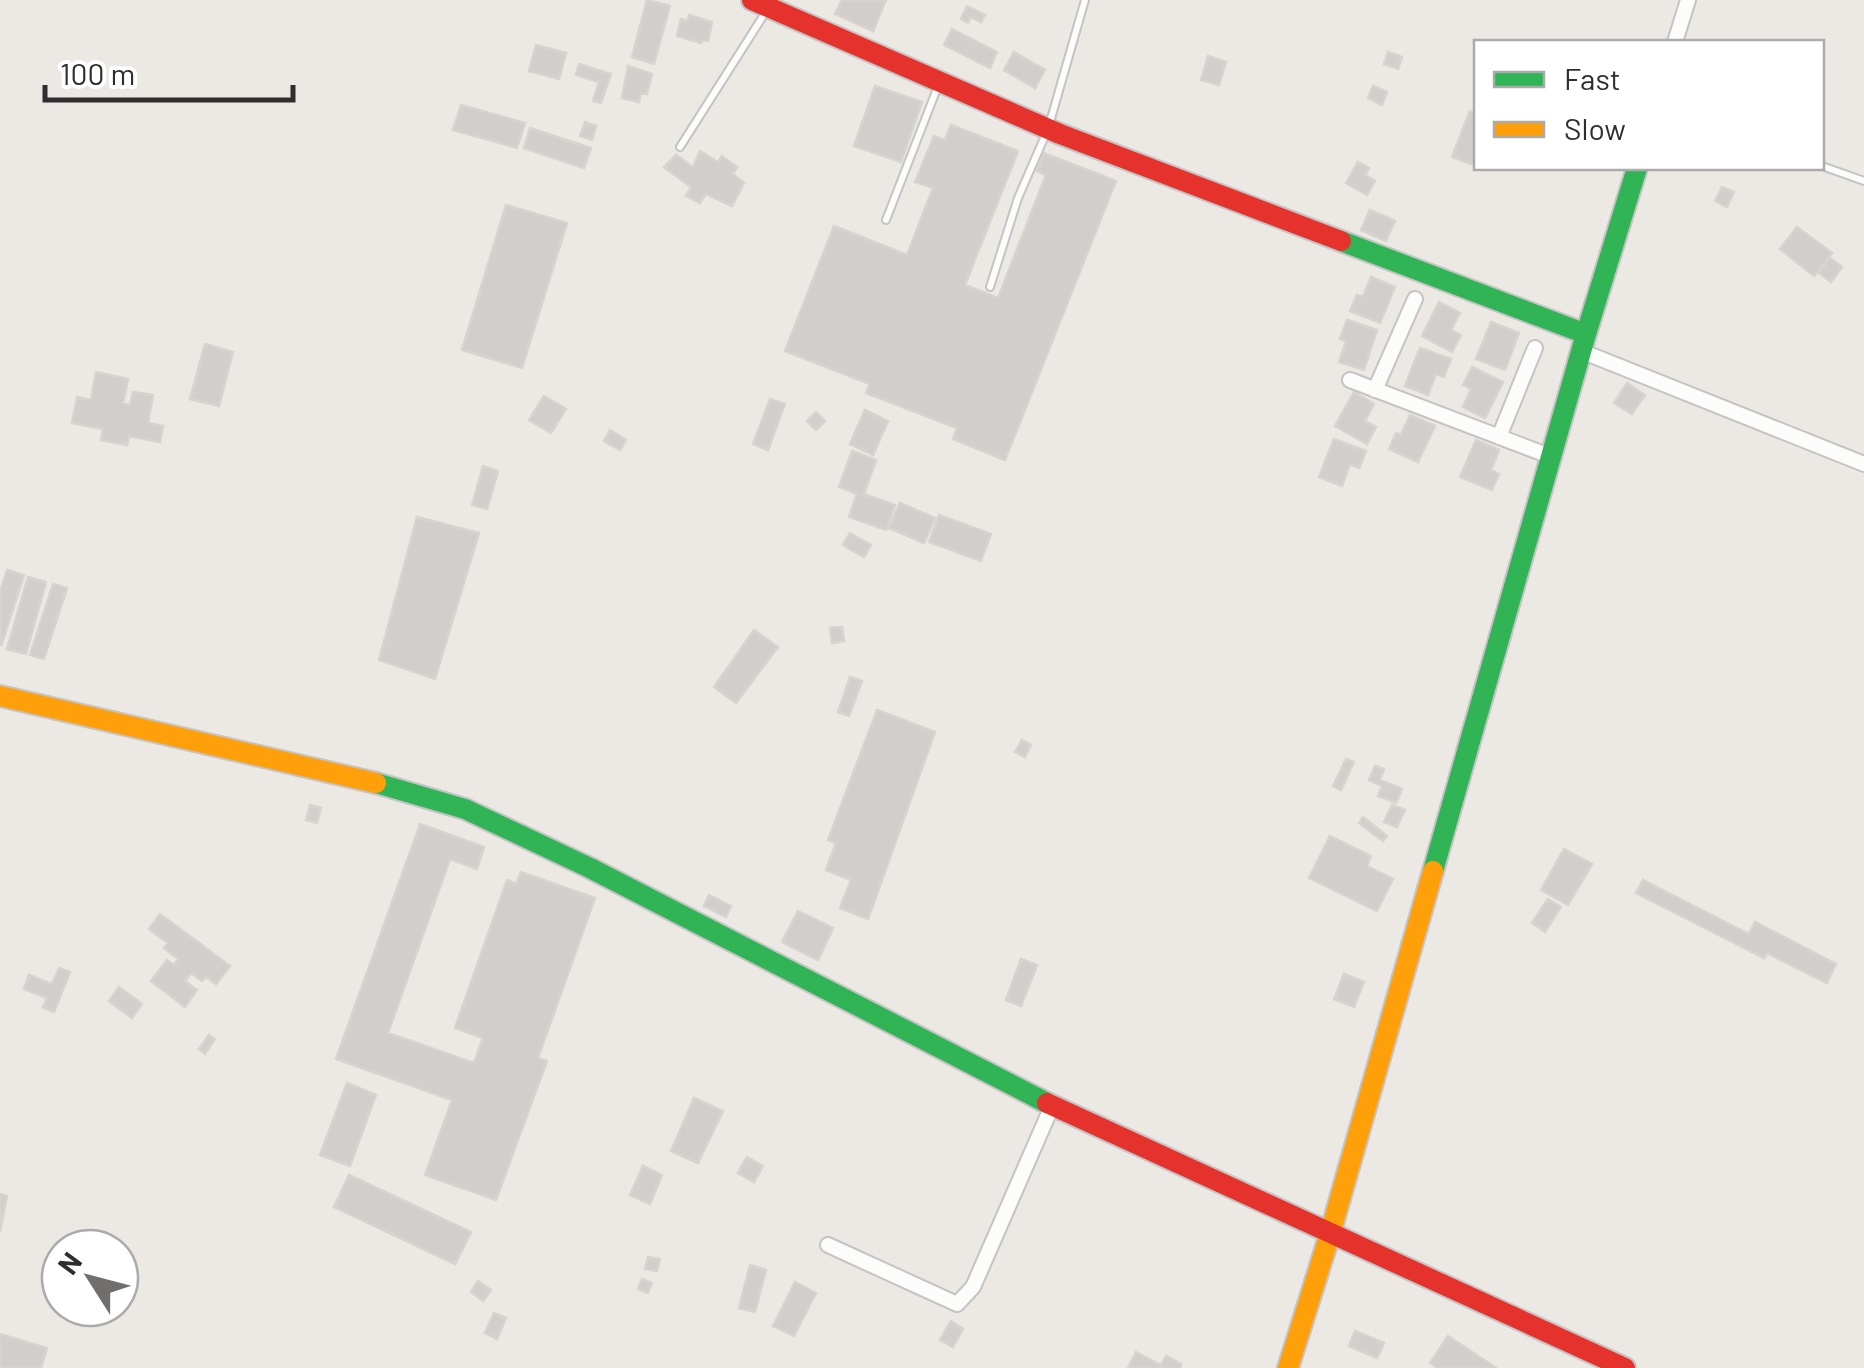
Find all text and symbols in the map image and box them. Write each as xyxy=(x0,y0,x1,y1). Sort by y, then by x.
scale bar xyxy=(45,40,292,102)
legend xyxy=(1474,40,1824,170)
text: 100 m xyxy=(60,55,135,91)
text: Fast xyxy=(1564,60,1621,96)
text: Slow xyxy=(1564,110,1626,146)
north arrow xyxy=(40,1228,140,1328)
text: N xyxy=(50,1245,88,1280)

